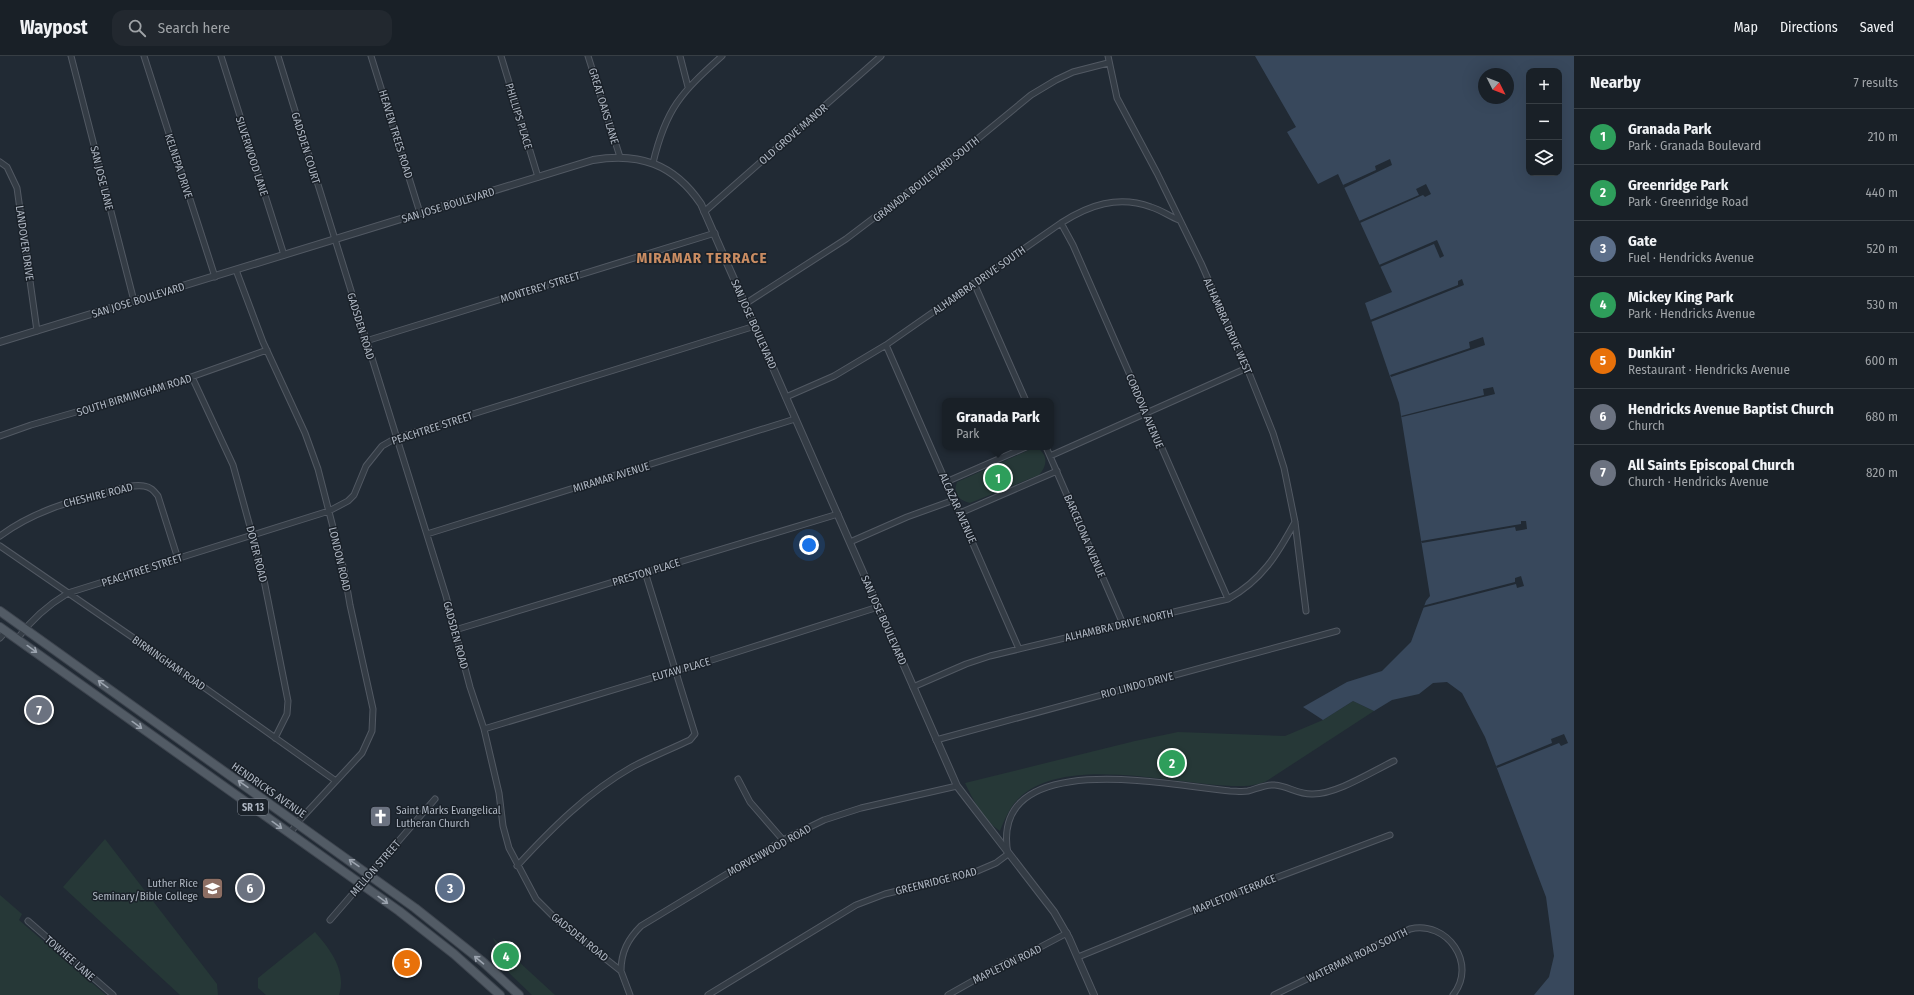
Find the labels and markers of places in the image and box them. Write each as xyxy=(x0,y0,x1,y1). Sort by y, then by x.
pin: 1 xyxy=(985,463,1011,493)
pin: 7 xyxy=(26,695,52,725)
pin: 2 xyxy=(1159,748,1185,778)
church icon: Saint Marks Evangelical Lutheran Church xyxy=(367,803,393,829)
place label: Saint Marks Evangelical Lutheran Church xyxy=(396,804,501,830)
pin: 6 xyxy=(237,873,263,903)
pin: 3 xyxy=(437,873,463,903)
school or university icon: Luther Rice Seminary/Bible College xyxy=(200,876,226,902)
place label: Luther Rice Seminary/Bible College xyxy=(93,877,198,903)
pin: 4 xyxy=(493,941,519,971)
pin: 5 xyxy=(394,948,420,978)

